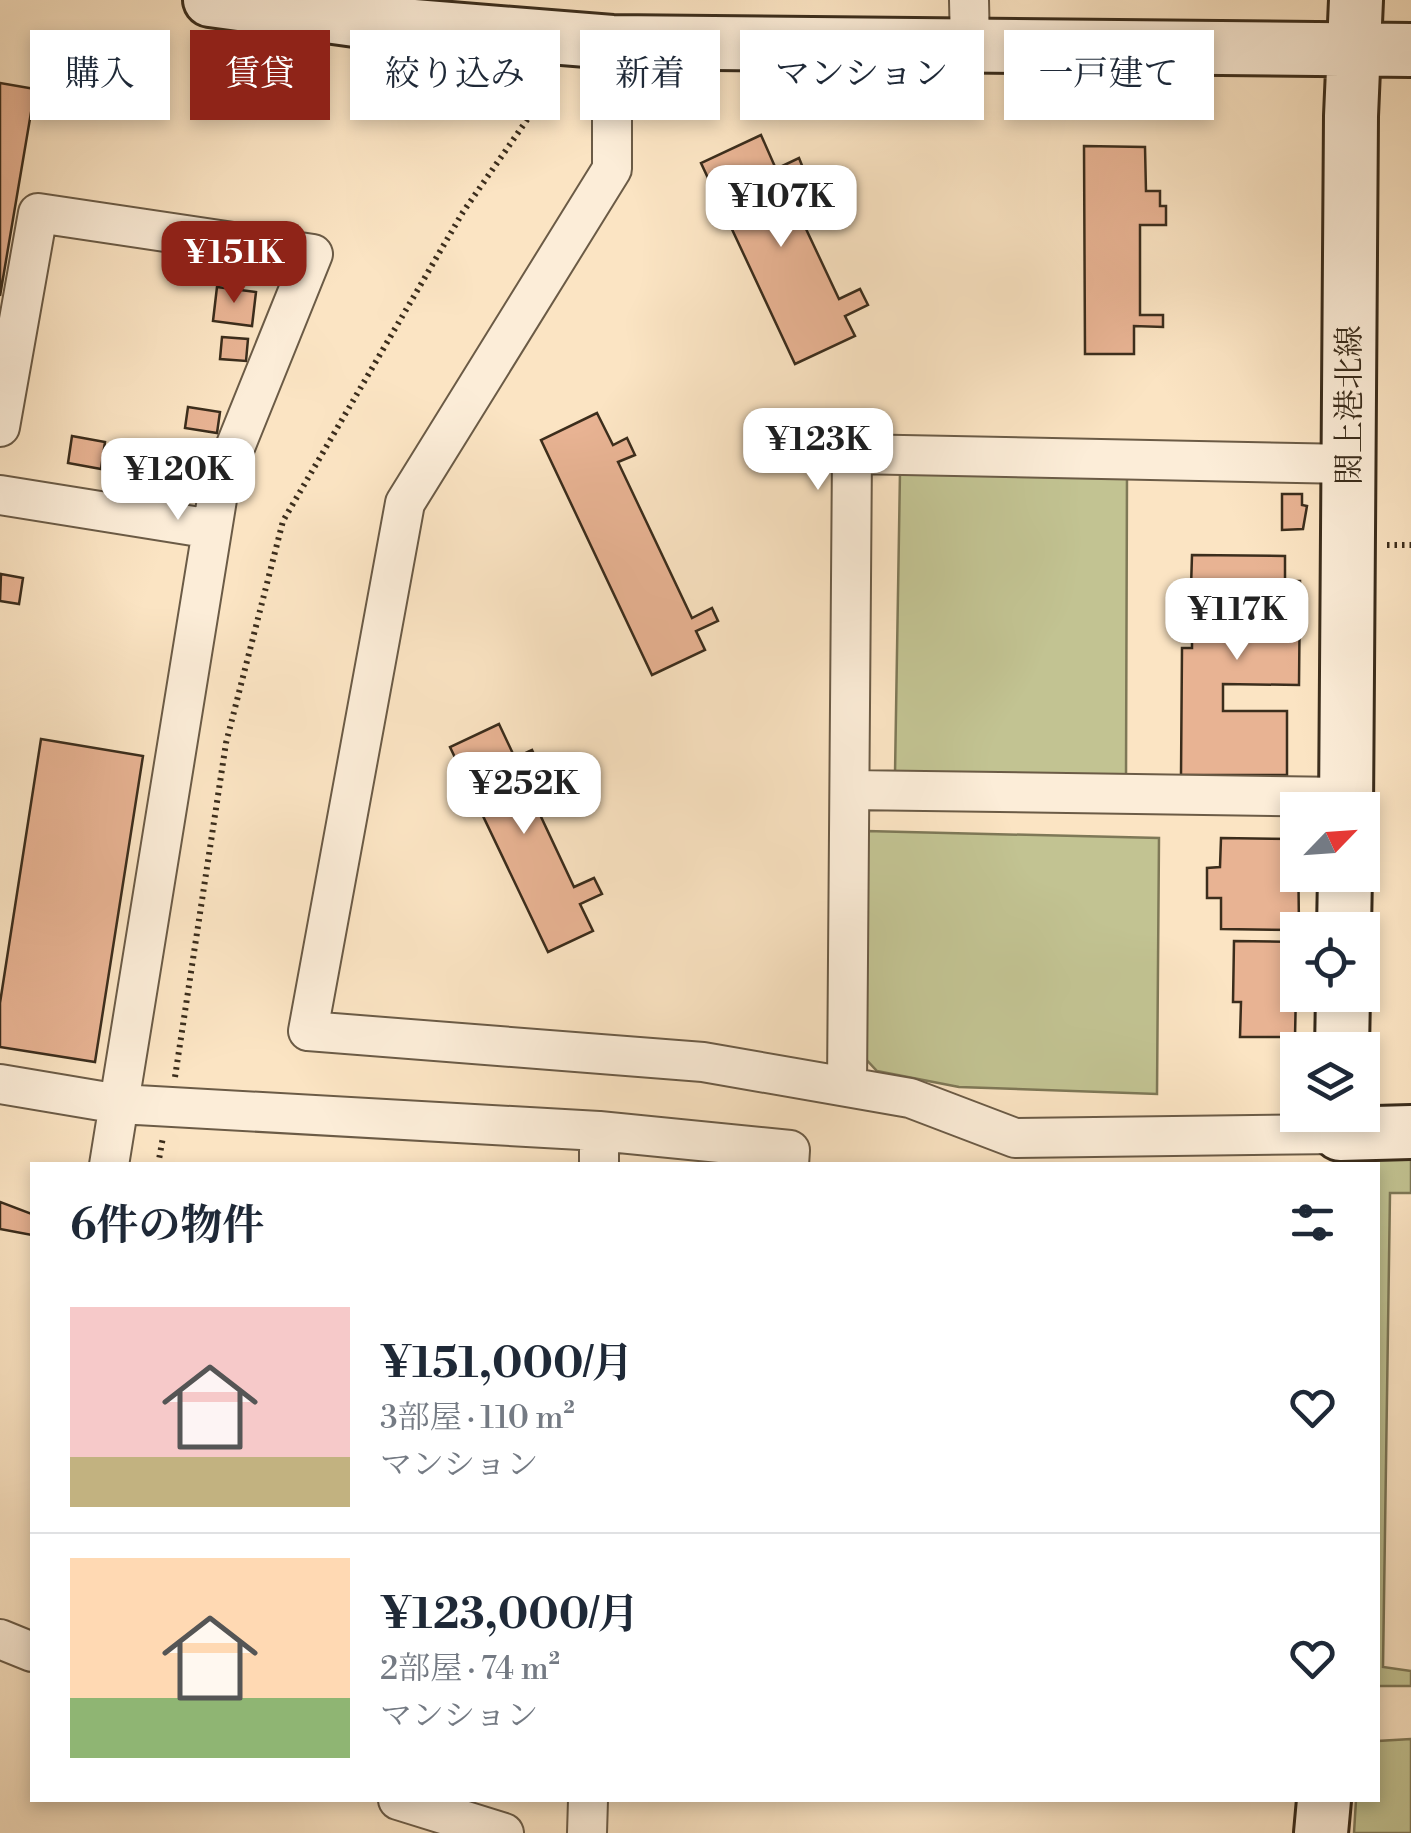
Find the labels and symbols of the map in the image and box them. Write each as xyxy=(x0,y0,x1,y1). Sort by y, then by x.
pin: ¥107K xyxy=(711,165,851,250)
pin: ¥151K xyxy=(164,221,304,306)
street label: 閖上港北線 xyxy=(1330,325,1370,485)
pin: ¥123K xyxy=(748,408,888,493)
pin: ¥120K xyxy=(108,438,248,523)
pin: ¥117K xyxy=(1167,578,1307,663)
pin: ¥252K xyxy=(454,752,594,837)
north arrow xyxy=(1280,792,1380,892)

